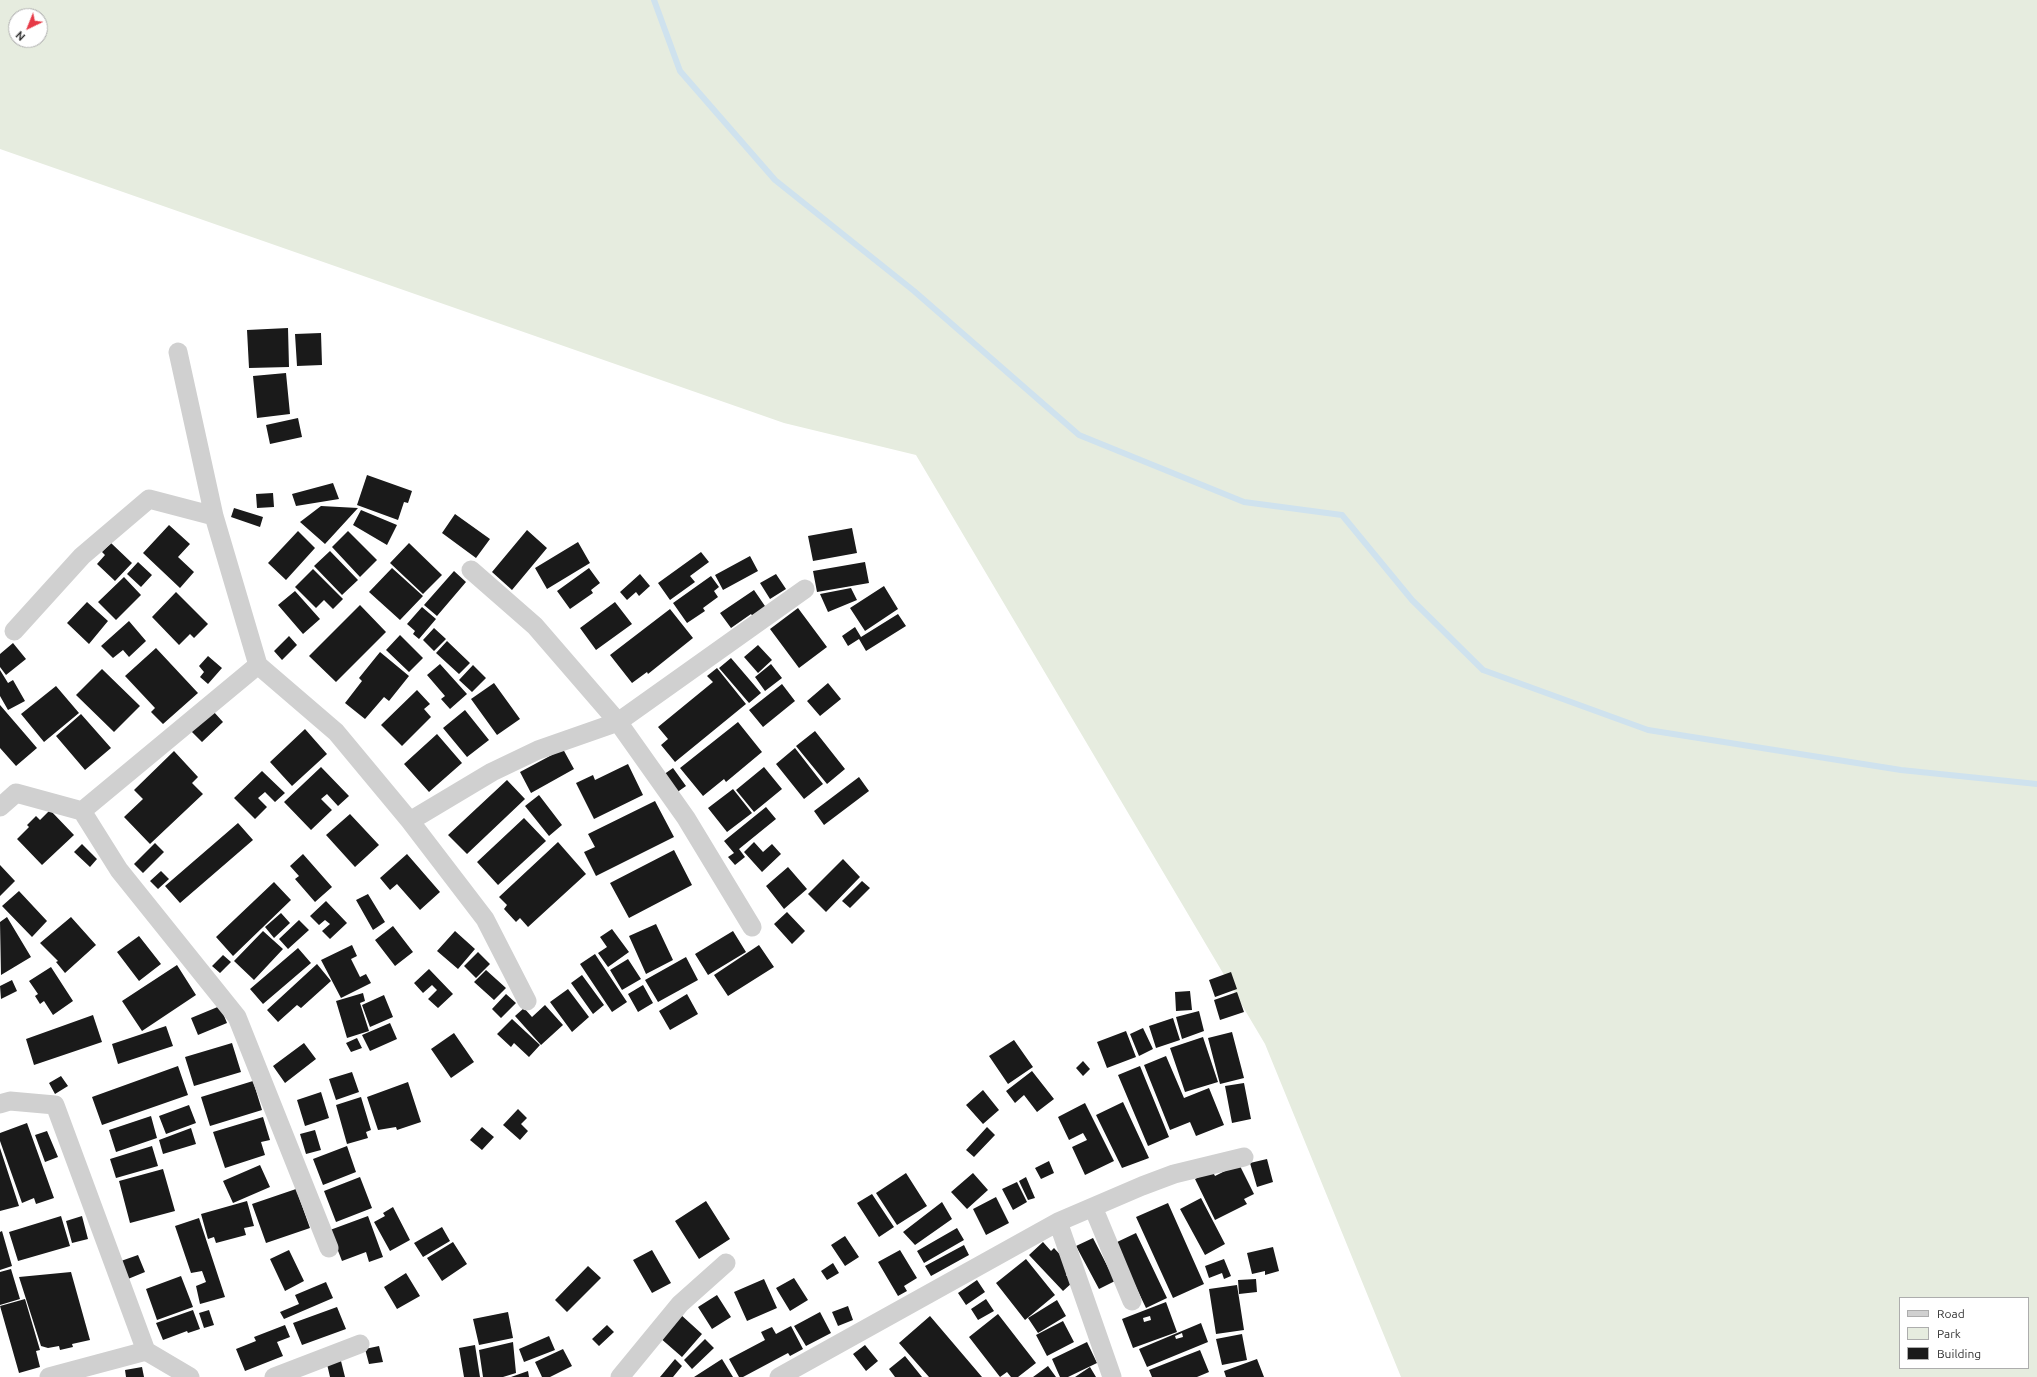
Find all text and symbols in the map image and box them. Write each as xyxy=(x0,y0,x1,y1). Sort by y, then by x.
north arrow xyxy=(8,8,48,48)
text: N xyxy=(13,29,28,43)
legend xyxy=(1899,1297,2029,1369)
text: Road xyxy=(1937,1307,1965,1320)
text: Park xyxy=(1937,1327,1961,1340)
text: Building xyxy=(1937,1347,1981,1360)

